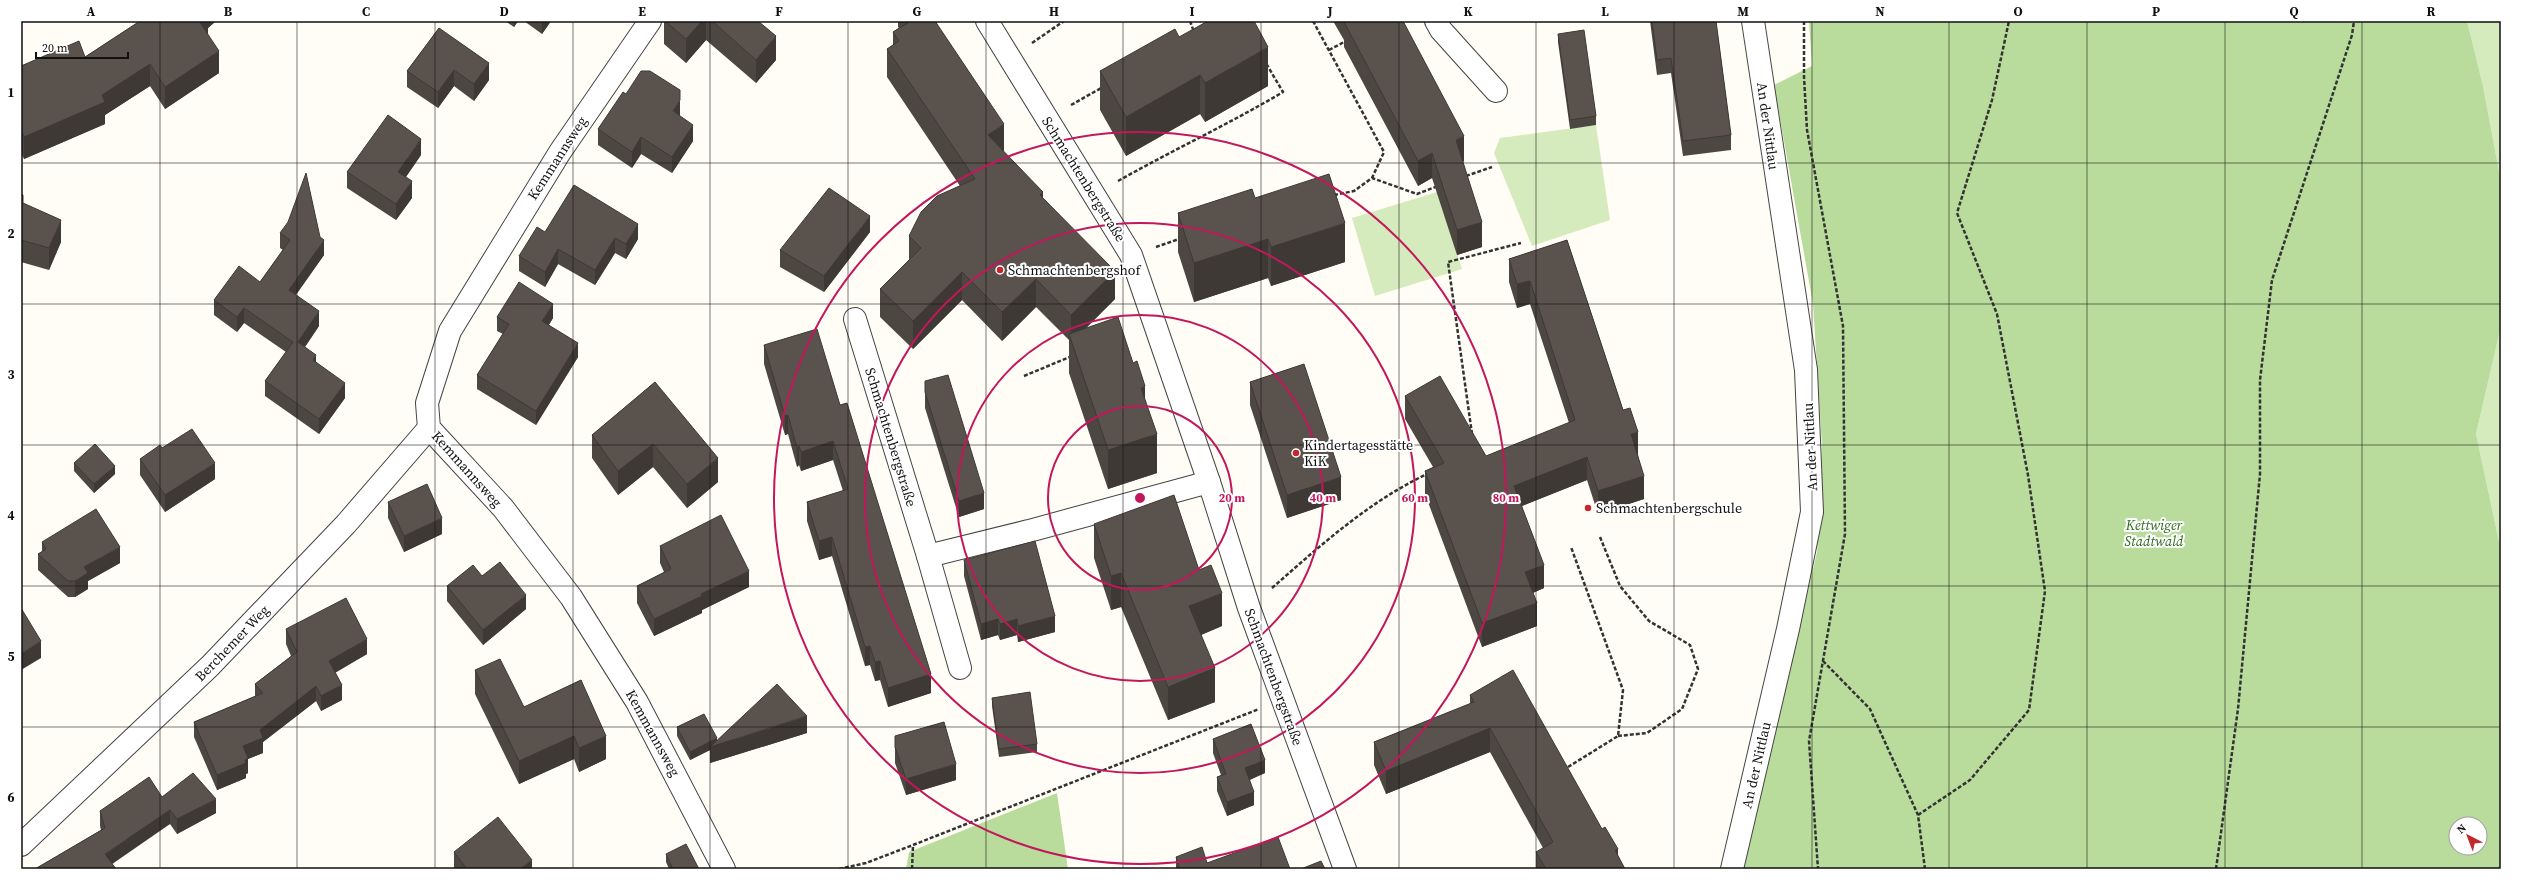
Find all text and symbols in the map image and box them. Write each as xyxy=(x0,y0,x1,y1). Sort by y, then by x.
text: A xyxy=(87,3,96,20)
text: B xyxy=(224,3,233,20)
text: C xyxy=(362,3,370,20)
text: D xyxy=(499,3,509,20)
text: E xyxy=(638,3,646,20)
text: F xyxy=(775,3,783,20)
text: G xyxy=(913,3,922,20)
text: H xyxy=(1049,3,1059,20)
text: I xyxy=(1189,3,1195,20)
text: J xyxy=(1326,3,1333,20)
text: K xyxy=(1463,3,1473,20)
text: L xyxy=(1601,3,1609,20)
text: M xyxy=(1737,3,1749,20)
text: N xyxy=(1875,3,1885,20)
text: O xyxy=(2013,3,2023,20)
text: P xyxy=(2152,3,2160,20)
text: Q xyxy=(2289,3,2299,20)
text: R xyxy=(2427,3,2436,20)
scale bar xyxy=(36,34,128,60)
text: 20 m xyxy=(42,40,68,56)
street label: An der Nittlau xyxy=(1752,81,1784,171)
text: 1 xyxy=(7,84,15,101)
street label: Kemmannsweg xyxy=(522,112,592,204)
street label: Schmachtenbergstraße xyxy=(1037,112,1131,246)
text: 2 xyxy=(7,225,15,242)
place label: Schmachtenbergshof xyxy=(1008,260,1141,280)
marker: Schmachtenbergshof xyxy=(995,265,1005,275)
street label: Schmachtenbergstraße xyxy=(860,365,922,509)
text: 3 xyxy=(7,366,15,383)
street label: An der Nittlau xyxy=(1798,402,1822,492)
street label: Kemmannsweg xyxy=(427,427,507,511)
place label: Kindertagesstätte KiK xyxy=(1304,435,1413,471)
marker: Kindertagesstätte KiK xyxy=(1291,448,1301,458)
text: 20 m xyxy=(1219,490,1245,506)
text: 40 m xyxy=(1310,490,1336,506)
text: 60 m xyxy=(1402,490,1428,506)
text: 80 m xyxy=(1493,490,1519,506)
centre of rings xyxy=(1133,491,1147,505)
place label: Schmachtenbergschule xyxy=(1596,498,1742,518)
marker: Schmachtenbergschule xyxy=(1583,503,1593,513)
text: 4 xyxy=(7,507,15,524)
park label: Kettwiger Stadtwald xyxy=(2125,515,2184,551)
street label: Berchemer Weg xyxy=(190,600,274,686)
street label: Schmachtenbergstraße xyxy=(1240,606,1308,748)
text: 5 xyxy=(7,648,15,665)
street label: Kemmannsweg xyxy=(621,686,685,780)
street label: An der Nittlau xyxy=(1736,720,1776,810)
text: 6 xyxy=(7,789,15,806)
north arrow xyxy=(2448,816,2488,856)
text: N xyxy=(2454,821,2470,837)

